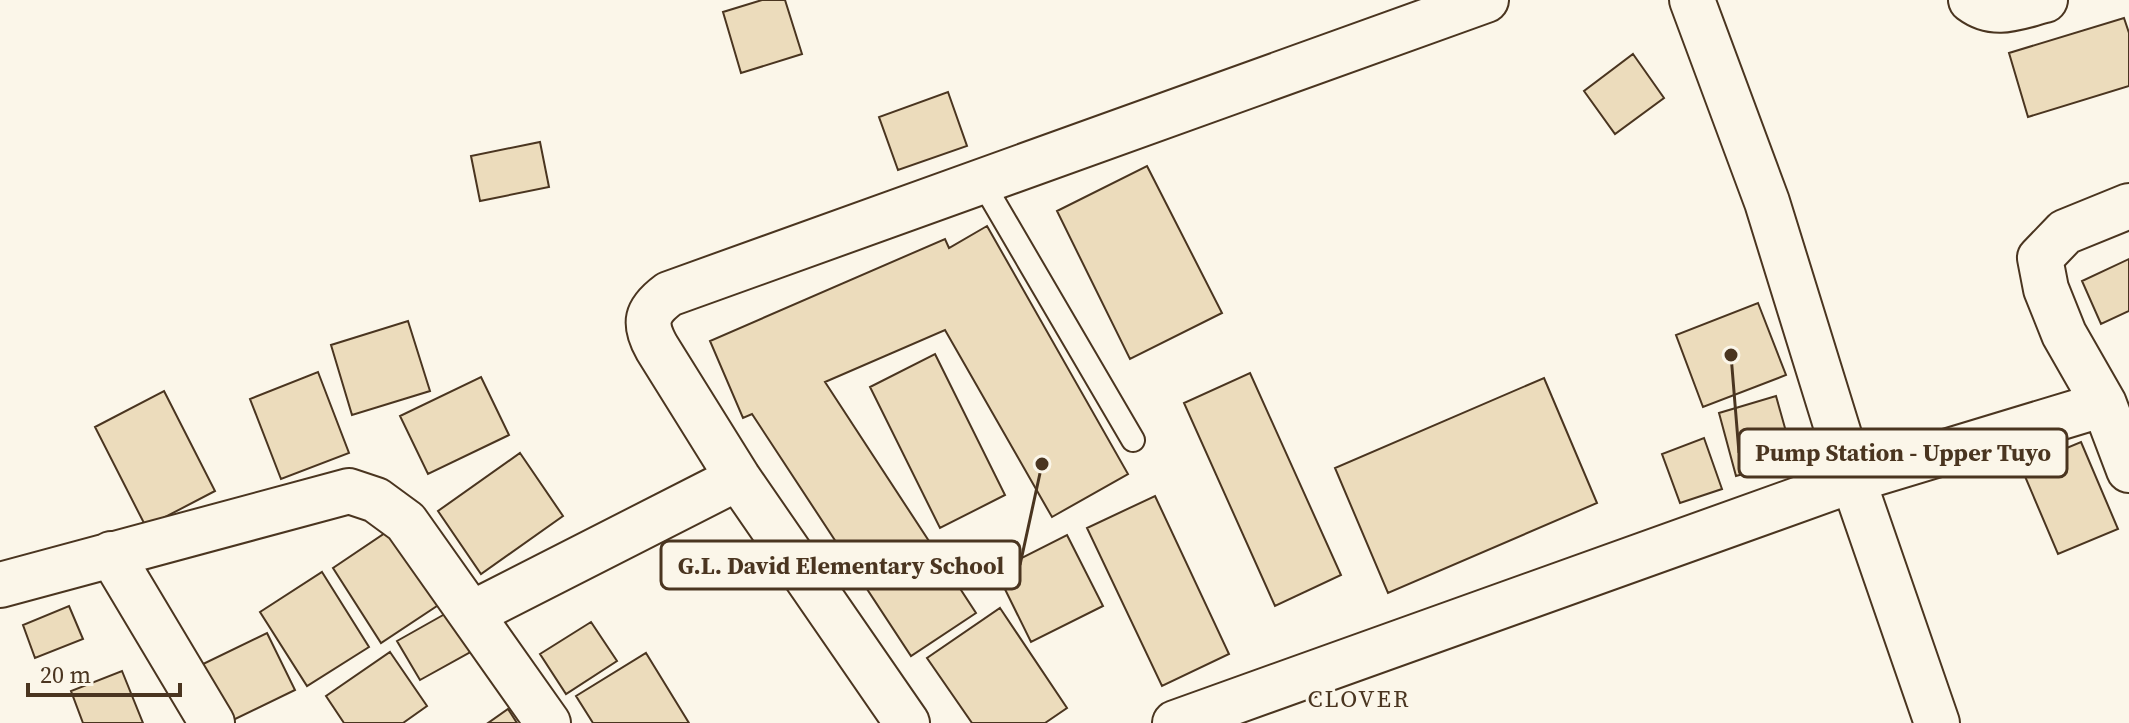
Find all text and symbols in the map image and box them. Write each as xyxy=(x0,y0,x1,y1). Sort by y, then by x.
callout: Pump Station - Upper Tuyo xyxy=(1739,429,2067,477)
text: Pump Station - Upper Tuyo xyxy=(1755,436,2051,469)
callout: G.L. David Elementary School xyxy=(661,541,1020,589)
text: G.L. David Elementary School xyxy=(678,549,1004,582)
scale bar xyxy=(28,647,180,697)
text: 20 m xyxy=(40,658,91,691)
district label: CLOVER xyxy=(1307,682,1411,715)

